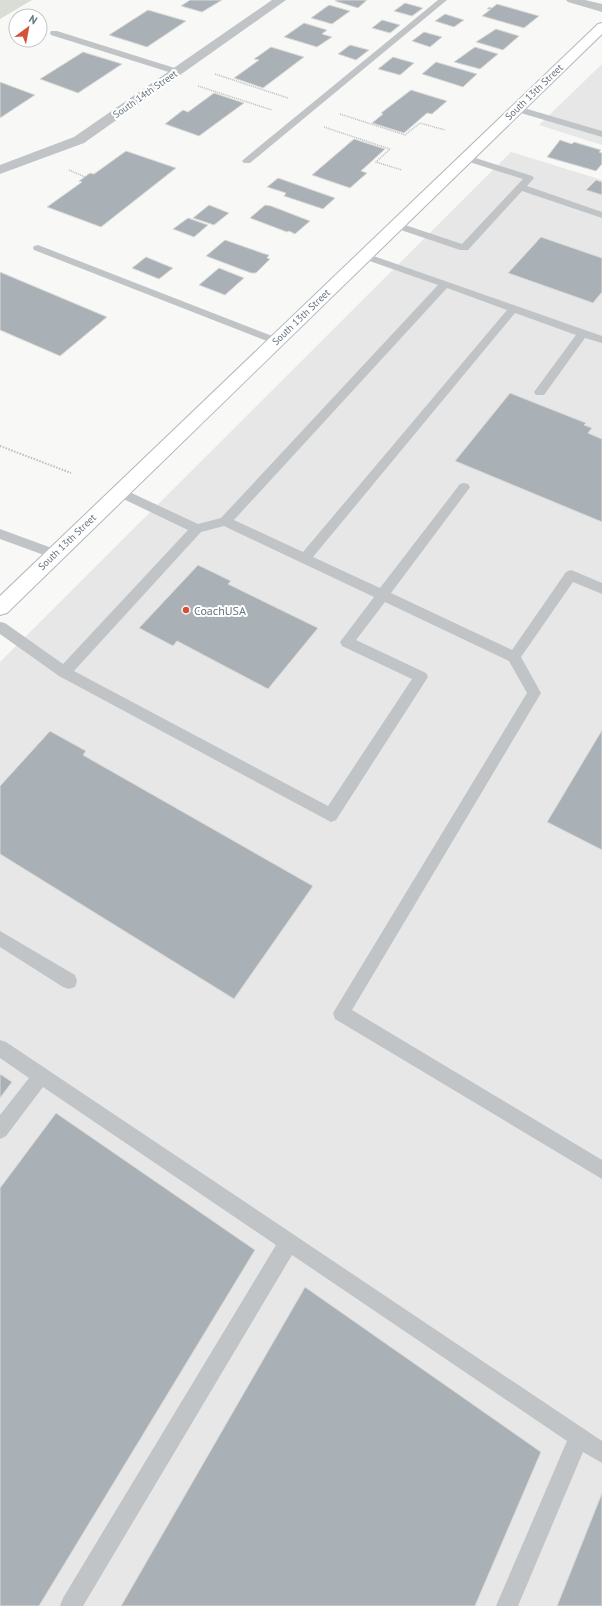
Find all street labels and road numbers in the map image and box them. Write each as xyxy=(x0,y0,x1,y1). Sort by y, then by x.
street label: South 13th Street xyxy=(502,61,566,123)
street label: South 14th Street xyxy=(110,67,180,121)
street label: South 13th Street xyxy=(269,286,333,348)
street label: South 13th Street xyxy=(35,511,99,573)

